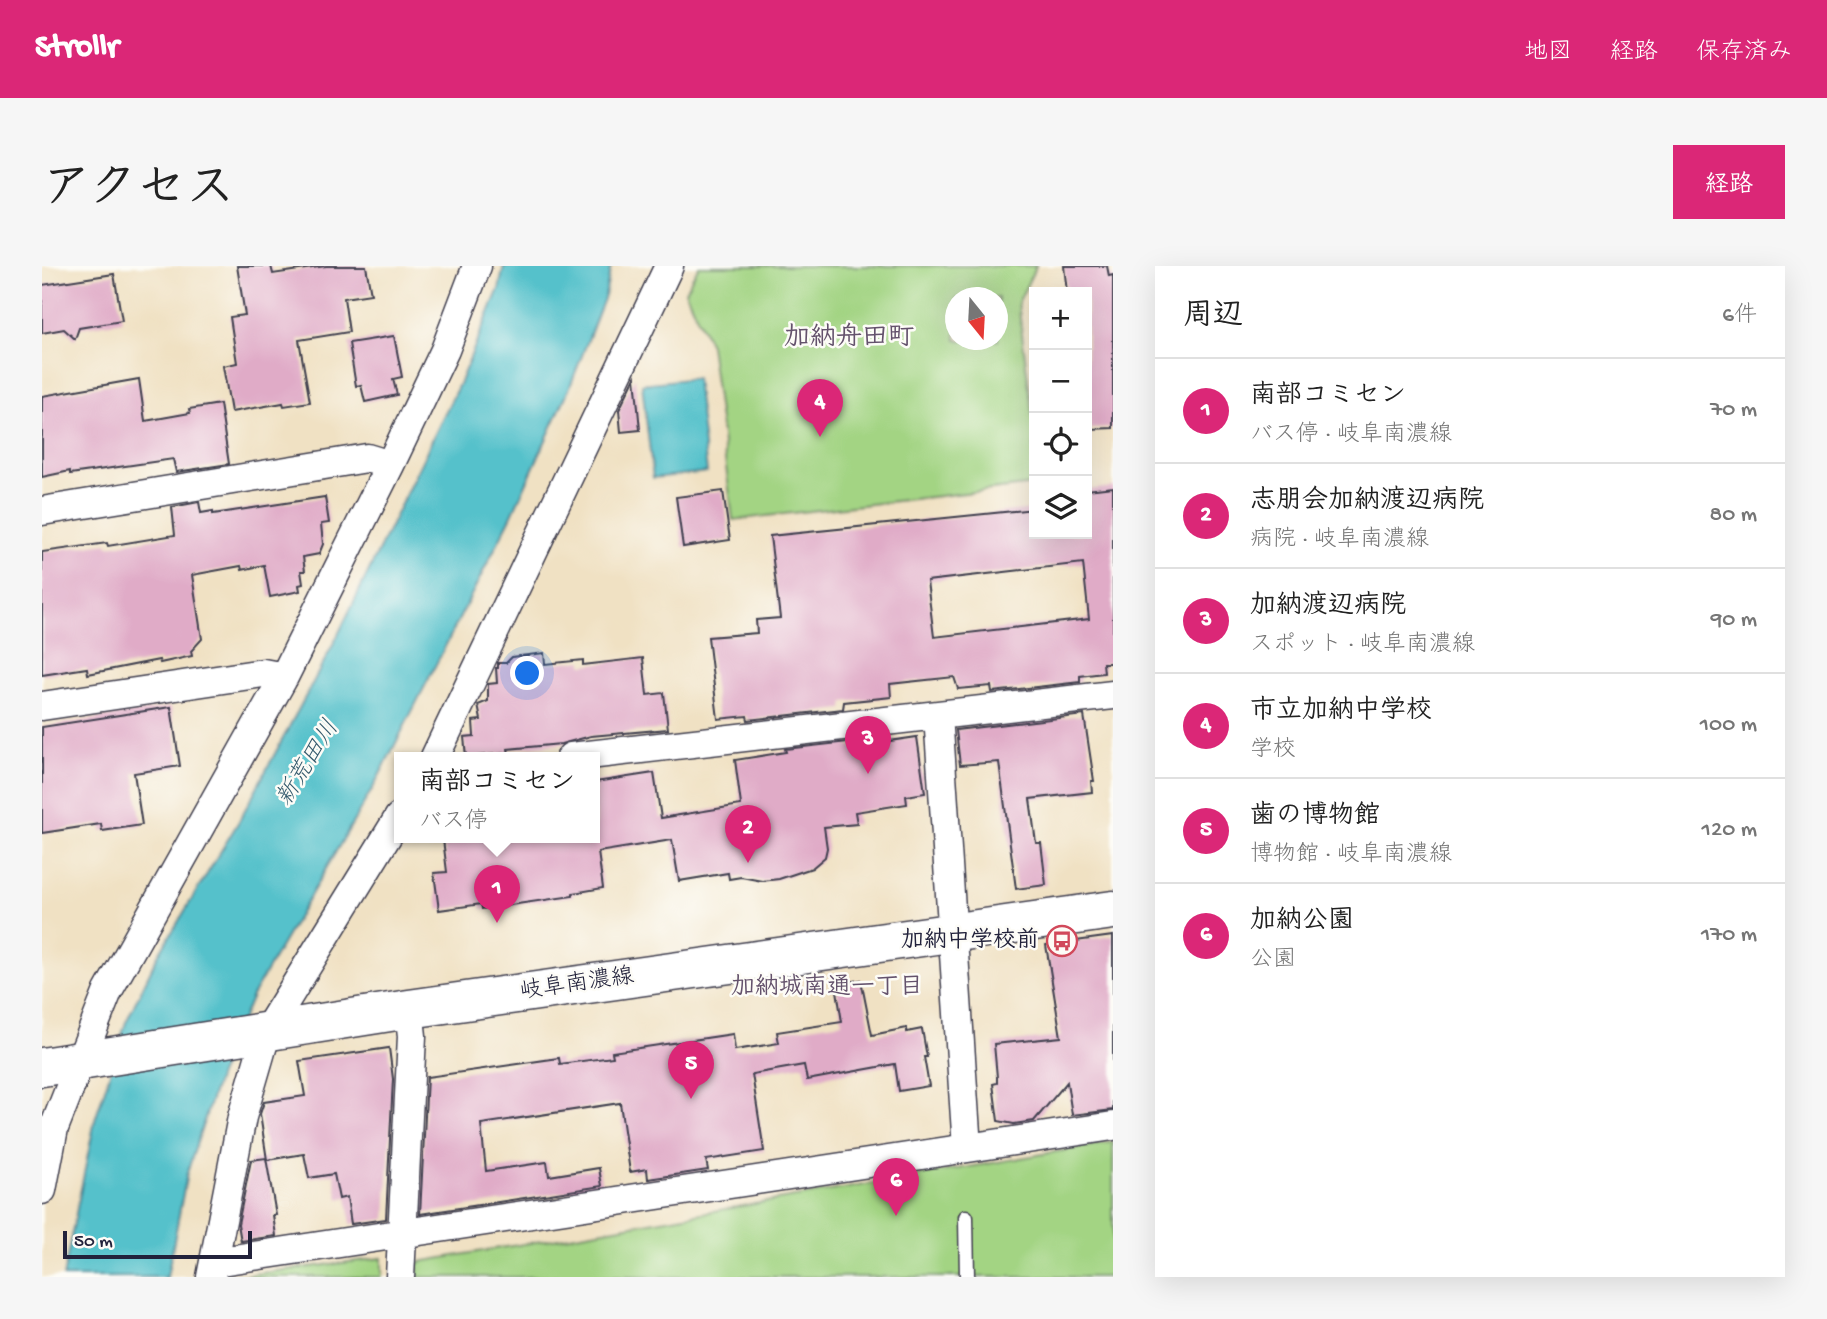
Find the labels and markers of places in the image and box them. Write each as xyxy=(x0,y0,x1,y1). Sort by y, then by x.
pin: 4 xyxy=(797,379,843,437)
pin: 3 xyxy=(845,716,891,774)
pin: 2 xyxy=(725,805,771,863)
pin: 1 xyxy=(474,865,520,923)
bus stop icon: 加納中学校前 xyxy=(1045,924,1079,958)
place label: 加納中学校前 xyxy=(901,927,1039,955)
pin: 5 xyxy=(668,1041,714,1099)
pin: 6 xyxy=(873,1158,919,1216)

